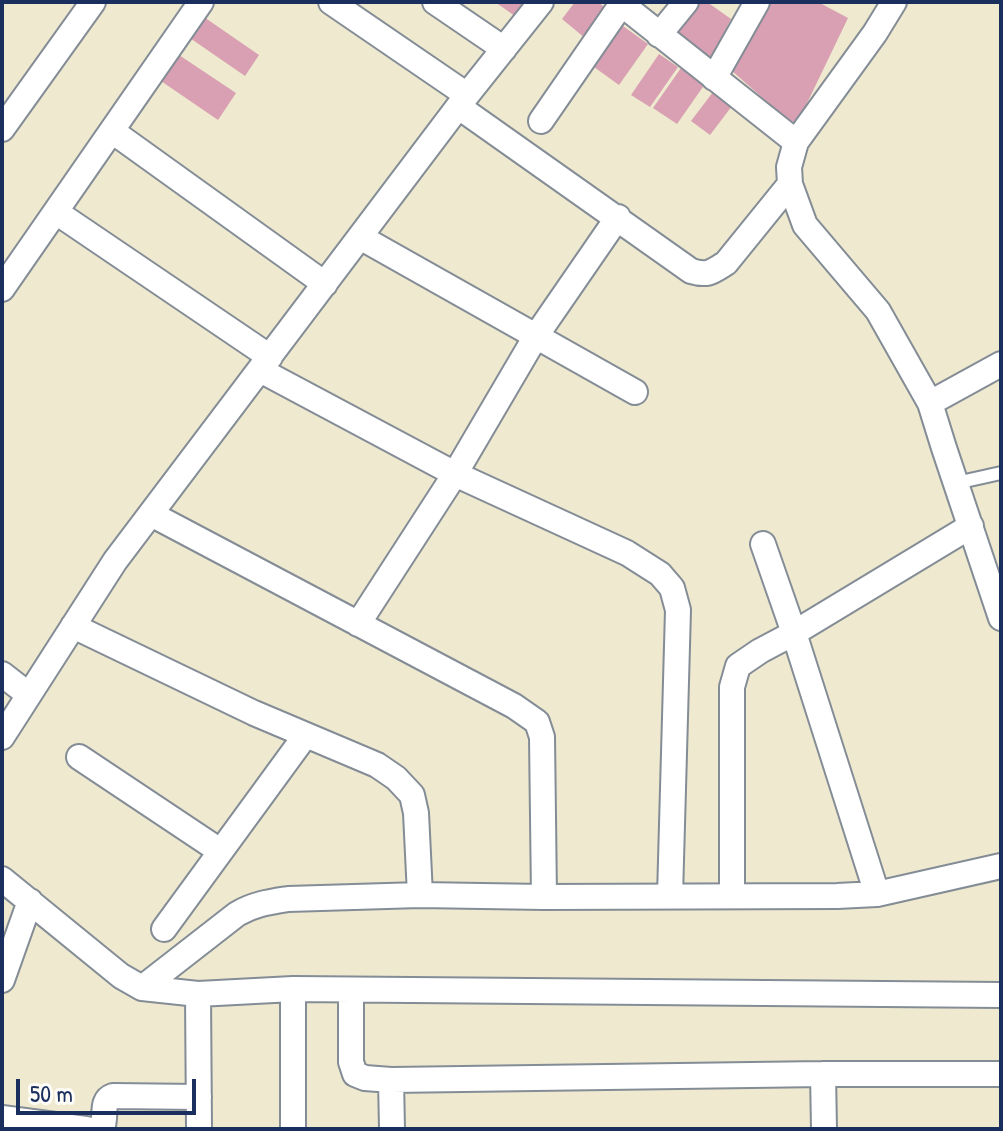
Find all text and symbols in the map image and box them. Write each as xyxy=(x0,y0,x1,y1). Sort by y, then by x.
scale bar xyxy=(20,1063,200,1113)
text: 50 m xyxy=(30,1077,73,1109)

